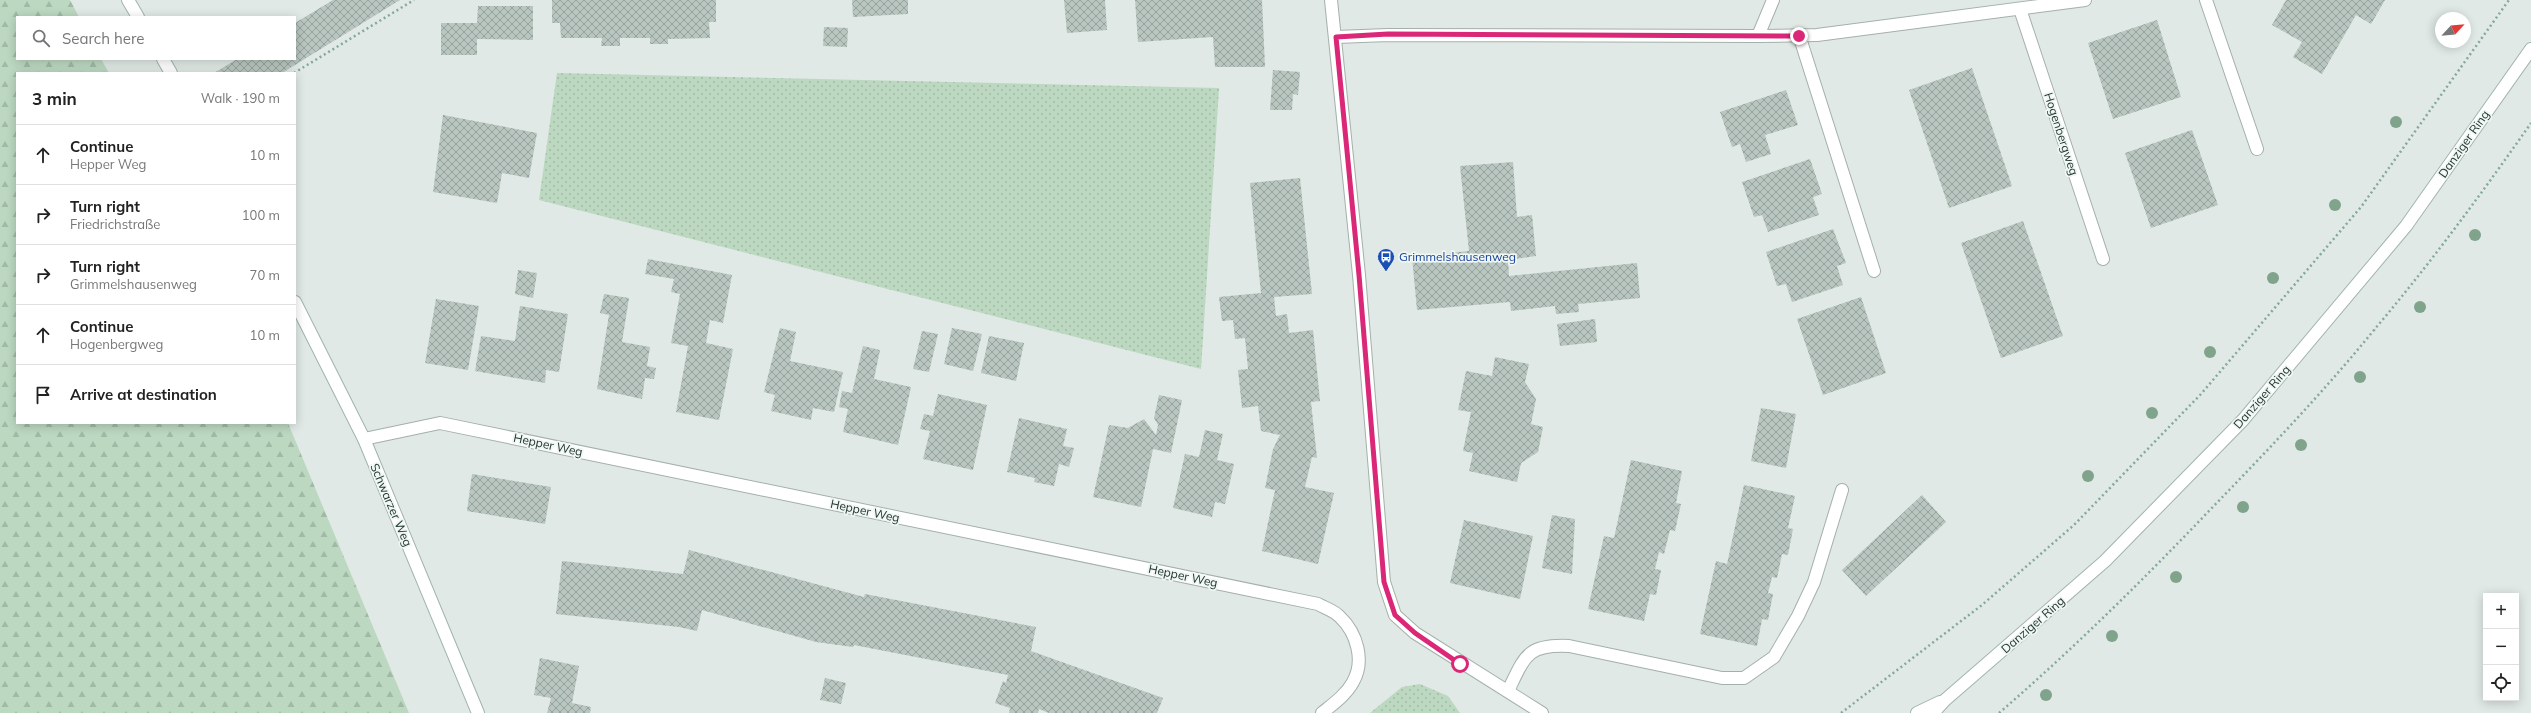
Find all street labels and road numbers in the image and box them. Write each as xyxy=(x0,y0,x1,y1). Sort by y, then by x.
street label: Hogenbergweg xyxy=(2041,91,2082,177)
street label: Danziger Ring xyxy=(2435,107,2492,180)
street label: Danziger Ring xyxy=(2230,362,2293,431)
street label: Hepper Weg xyxy=(512,430,584,459)
street label: Schwarzer Weg xyxy=(367,461,416,549)
street label: Hepper Weg xyxy=(829,496,901,525)
street label: Hepper Weg xyxy=(1147,561,1219,590)
street label: Danziger Ring xyxy=(1998,593,2067,656)

